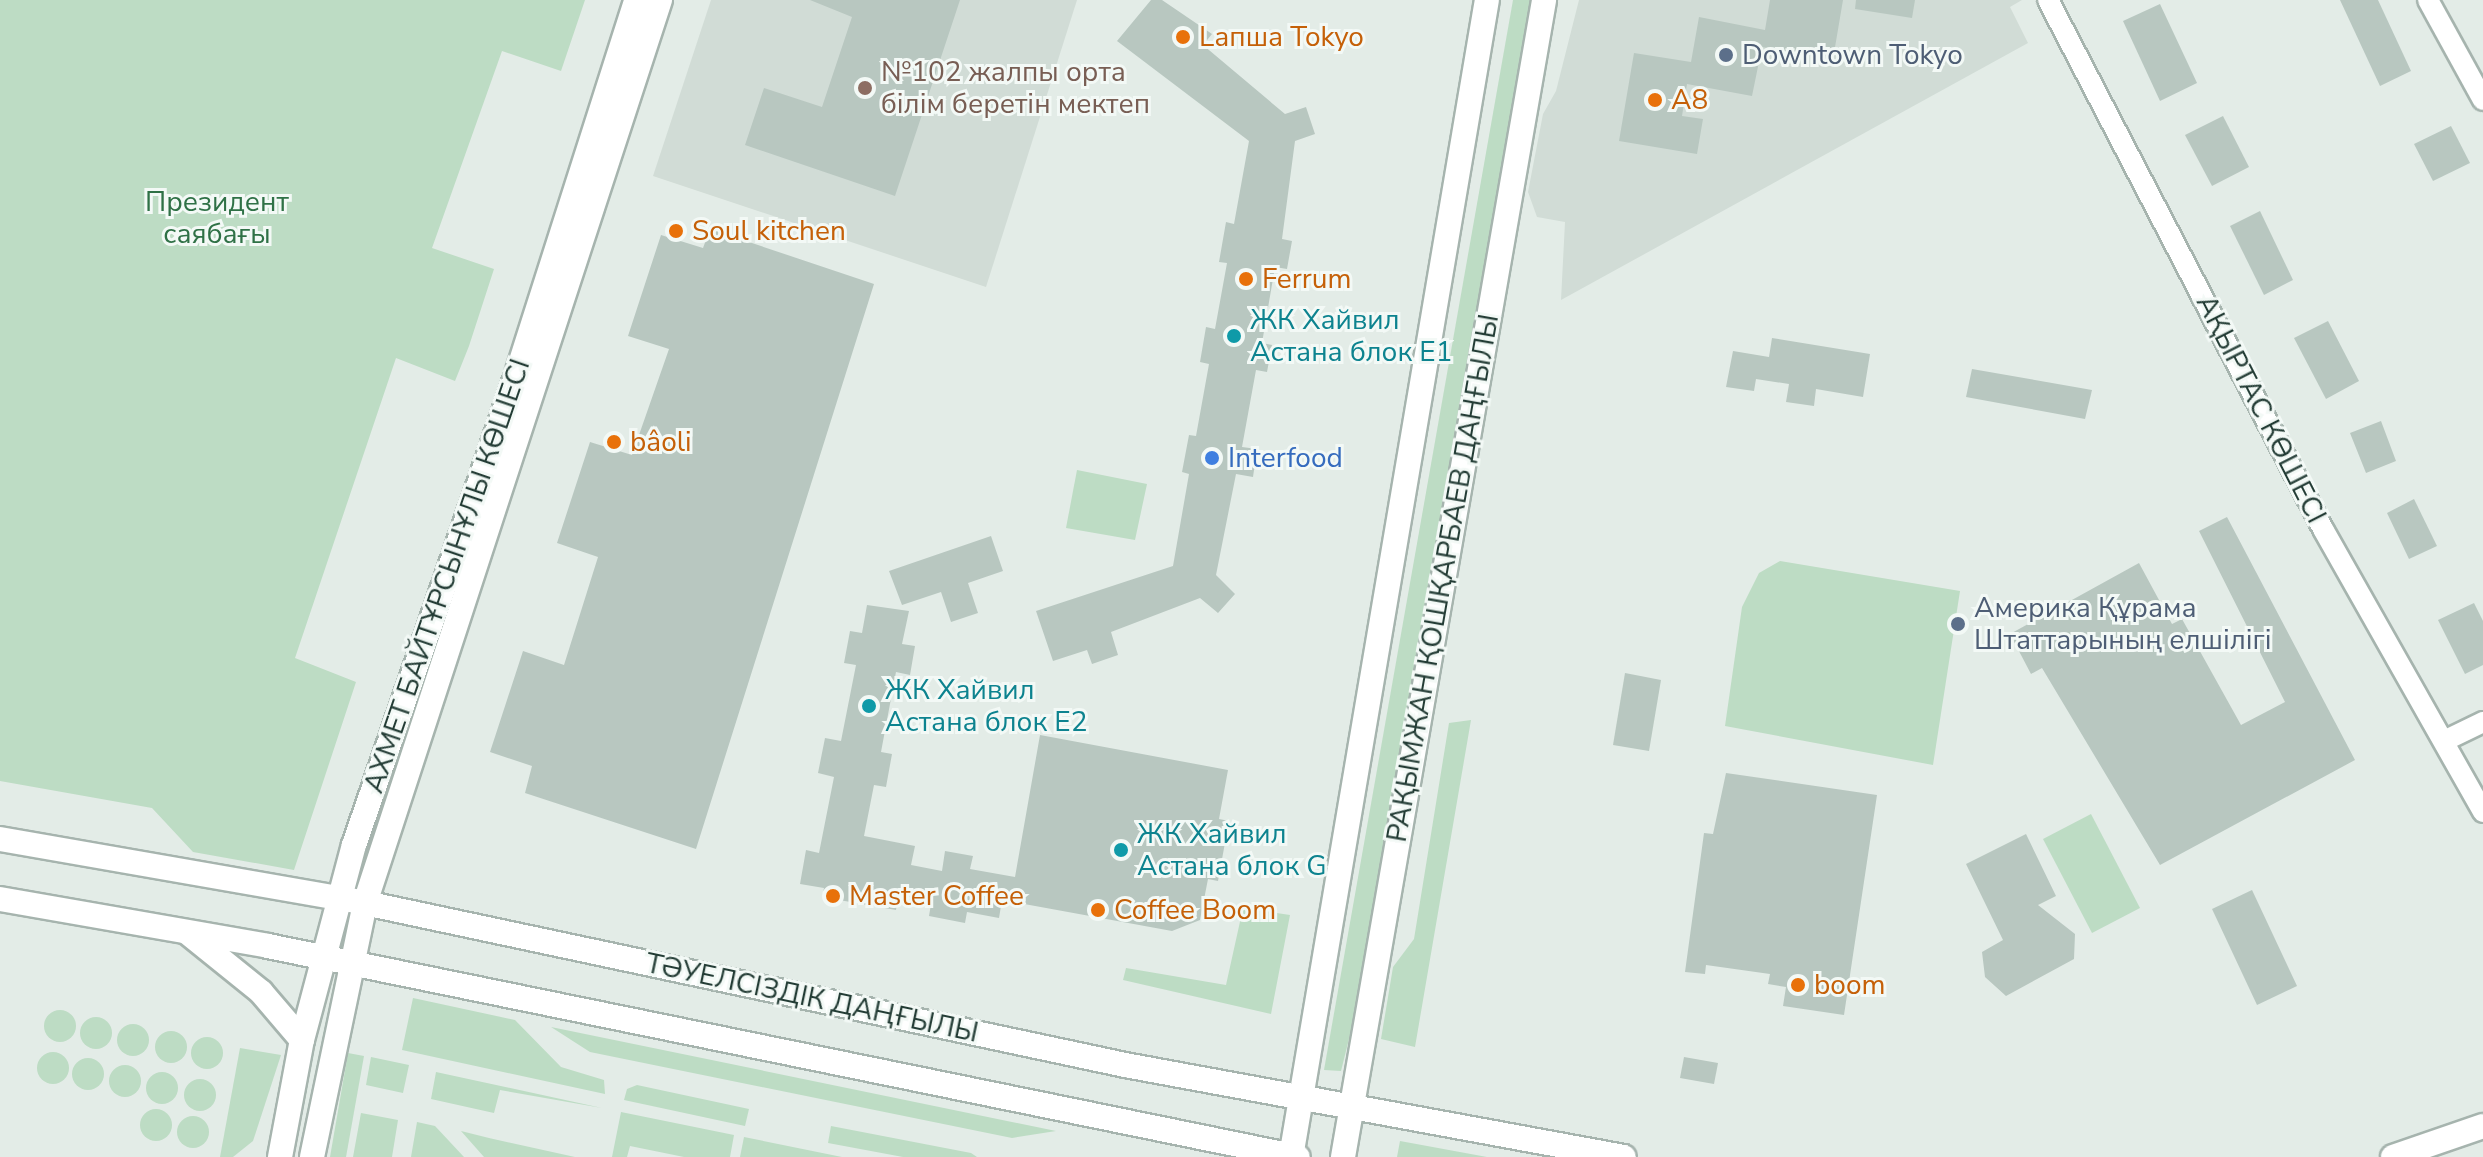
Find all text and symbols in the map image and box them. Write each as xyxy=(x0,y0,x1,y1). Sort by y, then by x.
place label: Lапша Tokyo xyxy=(1199,20,1364,54)
marker: Lапша Tokyo xyxy=(1174,28,1192,46)
place label: Downtown Tokyo xyxy=(1742,38,1963,72)
marker: Downtown Tokyo xyxy=(1717,46,1735,64)
place label: №102 жалпы орта білім беретін мектеп xyxy=(881,55,1150,121)
marker: №102 жалпы орта білім беретін мектеп xyxy=(856,79,874,97)
place label: А8 xyxy=(1671,83,1708,117)
marker: А8 xyxy=(1646,91,1664,109)
park label: Президент саябағы xyxy=(145,185,289,251)
place label: Soul kitchen xyxy=(692,214,846,248)
marker: Soul kitchen xyxy=(667,222,685,240)
place label: Ferrum xyxy=(1262,262,1351,296)
marker: Ferrum xyxy=(1237,270,1255,288)
street label: АҚЫРТАС КӨШЕСІ xyxy=(2189,289,2333,529)
place label: ЖК Хайвил Астана блок E1 xyxy=(1250,303,1452,369)
street label: РАҚЫМЖАН ҚОШҚАРБАЕВ ДАҢҒЫЛЫ xyxy=(1380,311,1506,845)
marker: ЖК Хайвил Астана блок E1 xyxy=(1225,327,1243,345)
street label: АХМЕТ БАЙТҰРСЫНҰЛЫ КӨШЕСІ xyxy=(357,355,537,797)
place label: bâoli xyxy=(630,425,692,459)
marker: bâoli xyxy=(605,433,623,451)
place label: Interfood xyxy=(1228,441,1343,475)
marker: Interfood xyxy=(1203,449,1221,467)
place label: Америка Құрама Штаттарының елшілігі xyxy=(1974,591,2272,657)
marker: Америка Құрама Штаттарының елшілігі xyxy=(1949,615,1967,633)
place label: ЖК Хайвил Астана блок E2 xyxy=(885,673,1087,739)
marker: ЖК Хайвил Астана блок E2 xyxy=(860,697,878,715)
place label: ЖК Хайвил Астана блок G xyxy=(1137,817,1327,883)
marker: ЖК Хайвил Астана блок G xyxy=(1112,841,1130,859)
place label: Master Coffee xyxy=(849,879,1024,913)
marker: Master Coffee xyxy=(824,887,842,905)
place label: Coffee Boom xyxy=(1114,893,1276,927)
marker: Coffee Boom xyxy=(1089,901,1107,919)
street label: ТӘУЕЛСІЗДІК ДАҢҒЫЛЫ xyxy=(643,946,981,1050)
place label: boom xyxy=(1814,968,1885,1002)
marker: boom xyxy=(1789,976,1807,994)

